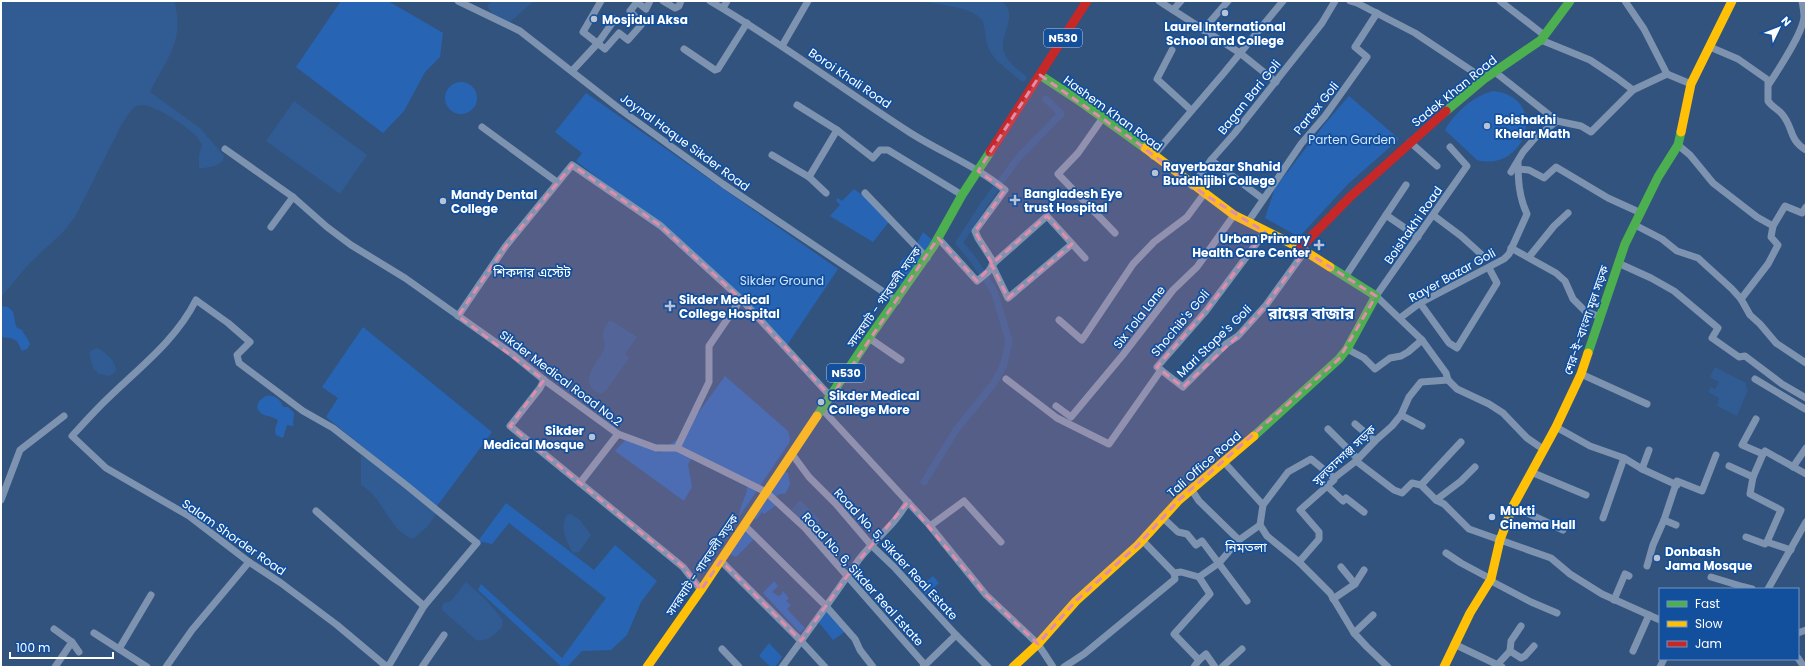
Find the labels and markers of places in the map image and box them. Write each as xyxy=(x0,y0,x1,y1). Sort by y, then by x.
marker: Laurel International School and College xyxy=(1220,8,1230,18)
place label: Mosjidul Aksa xyxy=(602,11,688,28)
marker: Mosjidul Aksa xyxy=(589,14,599,24)
place label: Laurel International School and College xyxy=(1164,18,1286,49)
place label: Boishakhi Khelar Math xyxy=(1495,111,1570,142)
marker: Boishakhi Khelar Math xyxy=(1482,121,1492,131)
place label: Rayerbazar Shahid Buddhijibi College xyxy=(1163,158,1281,189)
marker: Rayerbazar Shahid Buddhijibi College xyxy=(1150,168,1160,178)
place label: Bangladesh Eye trust Hospital xyxy=(1024,185,1123,216)
place label: Mandy Dental College xyxy=(451,186,537,217)
marker: Bangladesh Eye trust Hospital xyxy=(1009,194,1021,206)
marker: Mandy Dental College xyxy=(438,196,448,206)
place label: Urban Primary Health Care Center xyxy=(1192,230,1310,261)
marker: Urban Primary Health Care Center xyxy=(1313,239,1325,251)
place label: Sikder Medical College Hospital xyxy=(679,291,780,322)
marker: Sikder Medical College Hospital xyxy=(664,300,676,312)
place label: Sikder Medical College More xyxy=(829,387,920,418)
marker: Sikder Medical College More xyxy=(816,397,826,407)
place label: Sikder Medical Mosque xyxy=(483,422,585,453)
marker: Sikder Medical Mosque xyxy=(587,432,597,442)
place label: Mukti Cinema Hall xyxy=(1500,502,1576,533)
marker: Mukti Cinema Hall xyxy=(1487,512,1497,522)
place label: Donbash Jama Mosque xyxy=(1665,543,1753,574)
marker: Donbash Jama Mosque xyxy=(1652,553,1662,563)

